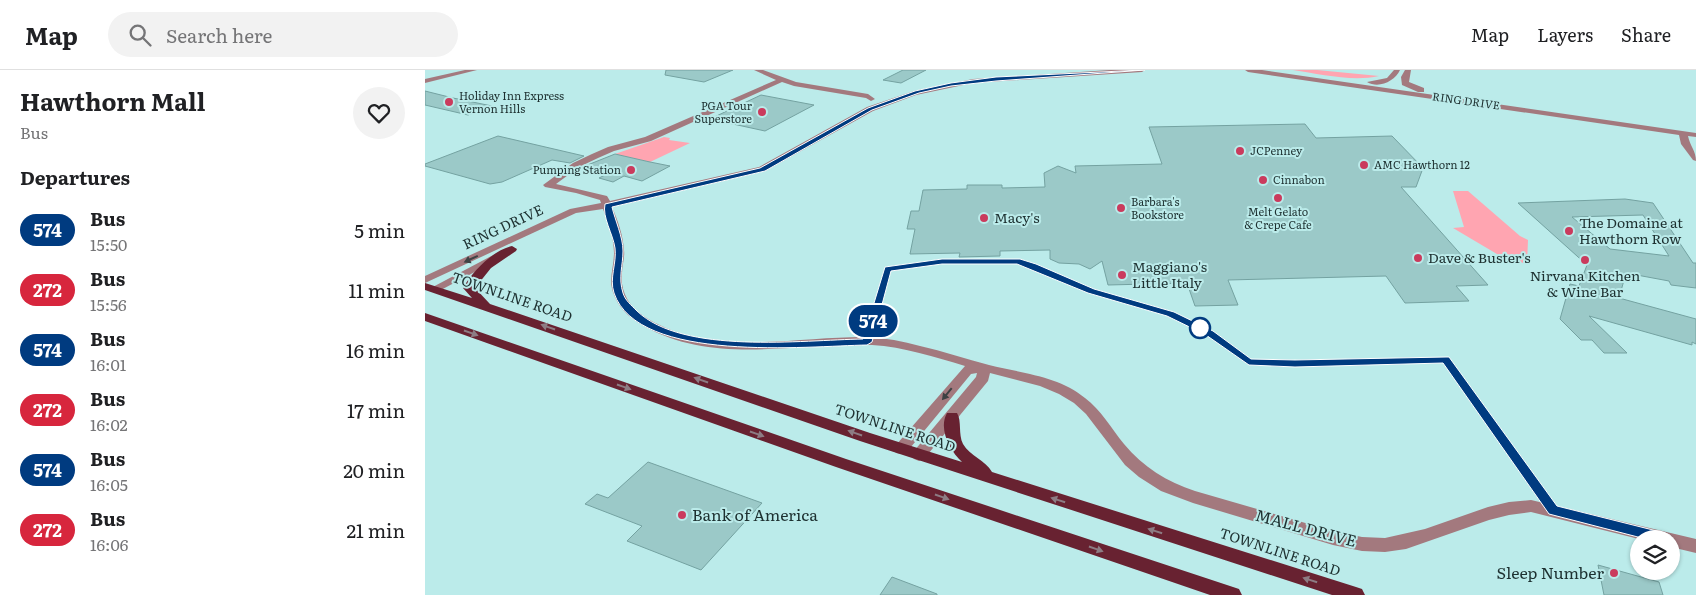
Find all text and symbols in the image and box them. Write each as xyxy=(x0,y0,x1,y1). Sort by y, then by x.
search box xyxy=(108,12,458,57)
text: Map xyxy=(25,17,78,52)
icon: search xyxy=(126,21,154,49)
text: Search here xyxy=(166,21,272,49)
text: Map xyxy=(1471,21,1509,48)
text: Layers xyxy=(1537,21,1593,48)
text: Share xyxy=(1621,21,1671,48)
text: Hawthorn Mall xyxy=(20,83,205,118)
button: heart xyxy=(353,87,405,139)
place label: Holiday Inn Express Vernon Hills xyxy=(459,87,564,116)
street label: RING DRIVE xyxy=(1431,87,1501,113)
marker: Holiday Inn Express Vernon Hills xyxy=(443,96,455,108)
place label: PGA Tour Superstore xyxy=(695,97,753,126)
marker: PGA Tour Superstore xyxy=(756,106,768,118)
text: Bus xyxy=(20,120,48,144)
place label: JCPenney xyxy=(1250,142,1303,158)
marker: JCPenney xyxy=(1234,145,1246,157)
place label: AMC Hawthorn 12 xyxy=(1374,156,1470,172)
marker: AMC Hawthorn 12 xyxy=(1358,159,1370,171)
place label: Pumping Station xyxy=(533,161,621,177)
text: Departures xyxy=(20,163,130,191)
marker: Pumping Station xyxy=(625,164,637,176)
place label: Cinnabon xyxy=(1273,171,1325,187)
marker: Cinnabon xyxy=(1257,174,1269,186)
marker: Melt Gelato & Crepe Cafe xyxy=(1272,192,1284,204)
place label: Barbara's Bookstore xyxy=(1131,193,1184,222)
street label: RING DRIVE xyxy=(459,199,546,253)
marker: Barbara's Bookstore xyxy=(1115,202,1127,214)
place label: Melt Gelato & Crepe Cafe xyxy=(1244,203,1312,232)
text: Bus xyxy=(90,204,125,232)
place label: Macy's xyxy=(994,207,1039,227)
marker: Macy's xyxy=(978,212,990,224)
place label: The Domaine at Hawthorn Row xyxy=(1579,212,1683,248)
text: 574 xyxy=(33,216,62,243)
text: 5 min xyxy=(354,216,405,244)
marker: The Domaine at Hawthorn Row xyxy=(1563,225,1575,237)
text: 15:50 xyxy=(90,232,127,256)
place label: Dave & Buster's xyxy=(1428,247,1531,267)
marker: Dave & Buster's xyxy=(1412,252,1424,264)
marker: Nirvana Kitchen & Wine Bar xyxy=(1579,254,1591,266)
one-way arrow xyxy=(463,255,478,263)
place label: Maggiano's Little Italy xyxy=(1132,256,1207,292)
text: Bus xyxy=(90,264,125,292)
place label: Nirvana Kitchen & Wine Bar xyxy=(1530,265,1640,301)
street label: TOWNLINE ROAD xyxy=(449,266,576,326)
marker: Maggiano's Little Italy xyxy=(1116,269,1128,281)
text: 272 xyxy=(33,276,62,303)
text: 11 min xyxy=(348,276,405,304)
text: 15:56 xyxy=(90,292,127,316)
line badge: 574 xyxy=(844,305,902,337)
text: 574 xyxy=(859,307,887,334)
unlabelled marker xyxy=(1189,317,1211,339)
one-way arrow xyxy=(540,323,555,330)
text: Bus xyxy=(90,324,125,352)
one-way arrow xyxy=(464,329,479,337)
text: 574 xyxy=(33,336,62,363)
text: 16 min xyxy=(346,336,405,364)
text: 16:01 xyxy=(90,352,126,376)
one-way arrow xyxy=(693,376,708,384)
text: Bus xyxy=(90,384,125,412)
one-way arrow xyxy=(617,384,632,391)
one-way arrow xyxy=(942,388,953,401)
text: 272 xyxy=(33,396,62,423)
text: 17 min xyxy=(347,396,405,424)
street label: TOWNLINE ROAD xyxy=(832,398,959,456)
text: 16:02 xyxy=(90,412,128,436)
one-way arrow xyxy=(847,429,862,436)
one-way arrow xyxy=(750,430,765,438)
text: Bus xyxy=(90,444,125,472)
text: 574 xyxy=(33,456,62,483)
text: 20 min xyxy=(343,456,405,484)
text: 16:05 xyxy=(90,472,128,496)
one-way arrow xyxy=(935,494,950,502)
one-way arrow xyxy=(1051,495,1066,503)
place label: Bank of America xyxy=(692,502,818,526)
street label: MALL DRIVE xyxy=(1253,502,1359,552)
text: Bus xyxy=(90,504,125,532)
marker: Bank of America xyxy=(676,509,688,521)
text: 272 xyxy=(33,516,62,543)
text: 21 min xyxy=(346,516,405,544)
street label: TOWNLINE ROAD xyxy=(1217,522,1344,580)
one-way arrow xyxy=(1147,526,1162,534)
map controls xyxy=(1630,530,1680,580)
button: layers xyxy=(1630,530,1680,580)
text: 16:06 xyxy=(90,532,128,556)
one-way arrow xyxy=(1089,546,1104,553)
place label: Sleep Number xyxy=(1496,560,1604,584)
marker: Sleep Number xyxy=(1608,567,1620,579)
one-way arrow xyxy=(1302,576,1317,584)

